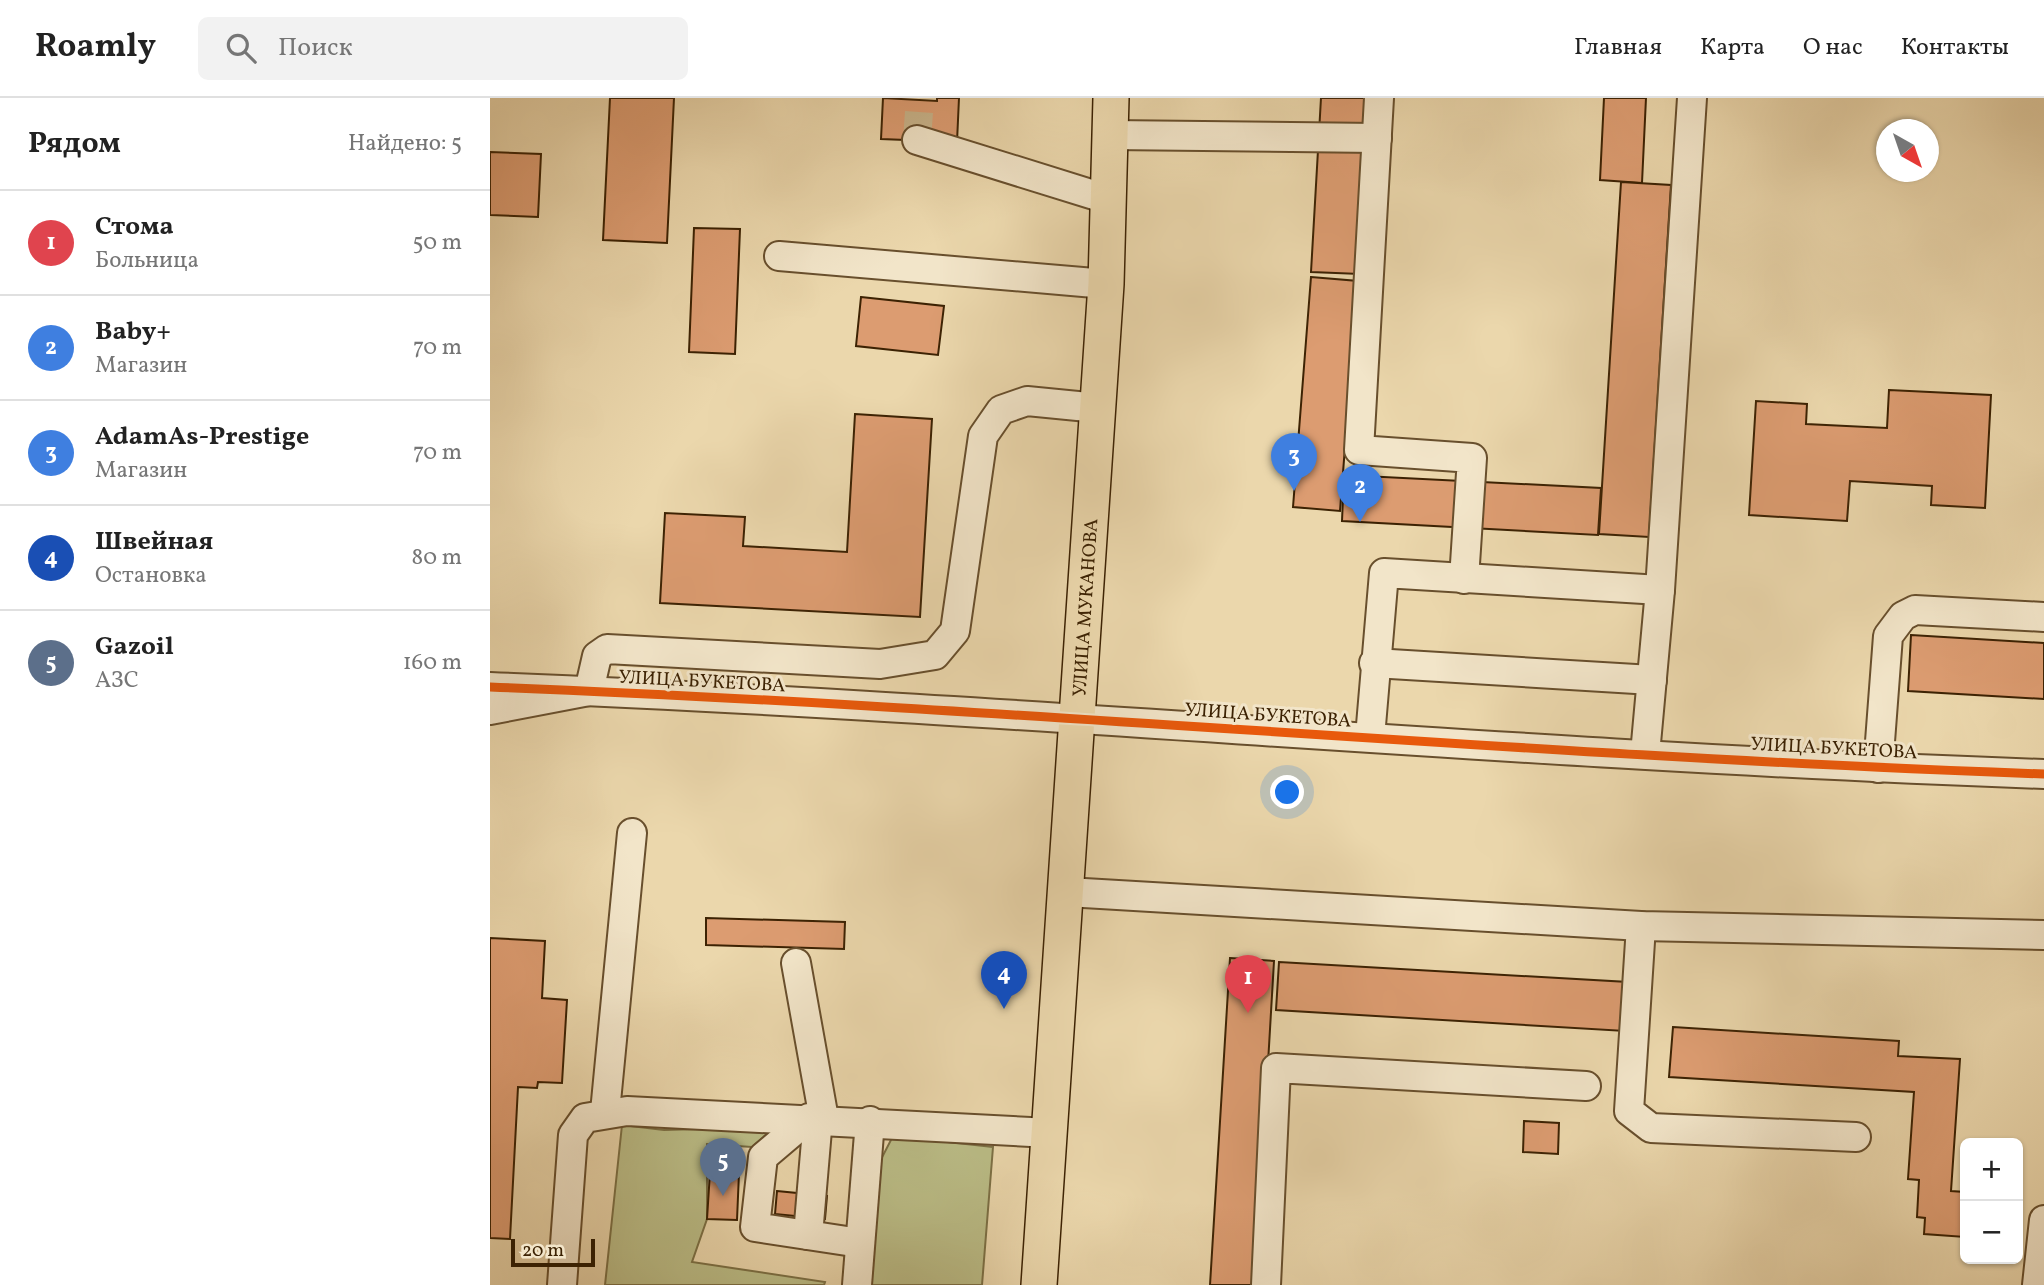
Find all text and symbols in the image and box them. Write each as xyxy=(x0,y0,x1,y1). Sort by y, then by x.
search box xyxy=(198,17,688,80)
text: Roamly xyxy=(35,25,156,71)
icon: search xyxy=(222,29,260,67)
text: Поиск xyxy=(278,30,353,66)
text: Главная xyxy=(1574,31,1662,65)
text: Карта xyxy=(1700,31,1765,65)
text: О нас xyxy=(1803,31,1863,65)
text: Контакты xyxy=(1901,31,2009,65)
north arrow xyxy=(1876,119,1939,182)
text: Рядом xyxy=(28,123,121,165)
text: Найдено: 5 xyxy=(348,128,462,160)
text: Стома xyxy=(95,209,174,245)
text: 1 xyxy=(46,227,56,259)
text: 50 m xyxy=(413,227,462,259)
text: Больница xyxy=(95,245,199,277)
text: Baby+ xyxy=(95,314,171,350)
text: 2 xyxy=(45,332,57,364)
text: 70 m xyxy=(413,332,462,364)
text: Магазин xyxy=(95,350,187,382)
text: AdamAs-Prestige xyxy=(95,419,309,455)
pin: 3 xyxy=(1271,433,1317,491)
text: 3 xyxy=(45,437,57,469)
text: 70 m xyxy=(413,437,462,469)
text: Магазин xyxy=(95,455,187,487)
pin: 2 xyxy=(1337,464,1383,522)
street label: УЛИЦА МУКАНОВА xyxy=(1067,518,1105,698)
text: Швейная xyxy=(95,524,213,560)
text: 4 xyxy=(44,542,58,574)
text: 80 m xyxy=(412,542,462,574)
text: Остановка xyxy=(95,560,207,592)
text: Gazoil xyxy=(95,629,174,665)
text: 5 xyxy=(45,647,57,679)
text: 160 m xyxy=(403,647,462,679)
text: АЗС xyxy=(95,665,139,697)
street label: УЛИЦА БУКЕТОВА xyxy=(618,665,786,699)
street label: УЛИЦА БУКЕТОВА xyxy=(1184,697,1352,735)
street label: УЛИЦА БУКЕТОВА xyxy=(1750,732,1918,766)
your location xyxy=(1270,775,1304,809)
pin: 4 xyxy=(981,951,1027,1009)
pin: 1 xyxy=(1225,955,1271,1013)
pin: 5 xyxy=(700,1138,746,1196)
map controls xyxy=(1960,1138,2023,1264)
button: + xyxy=(1960,1138,2023,1201)
button: − xyxy=(1960,1201,2023,1264)
scale bar xyxy=(511,1236,595,1268)
text: 20 m xyxy=(522,1238,564,1264)

